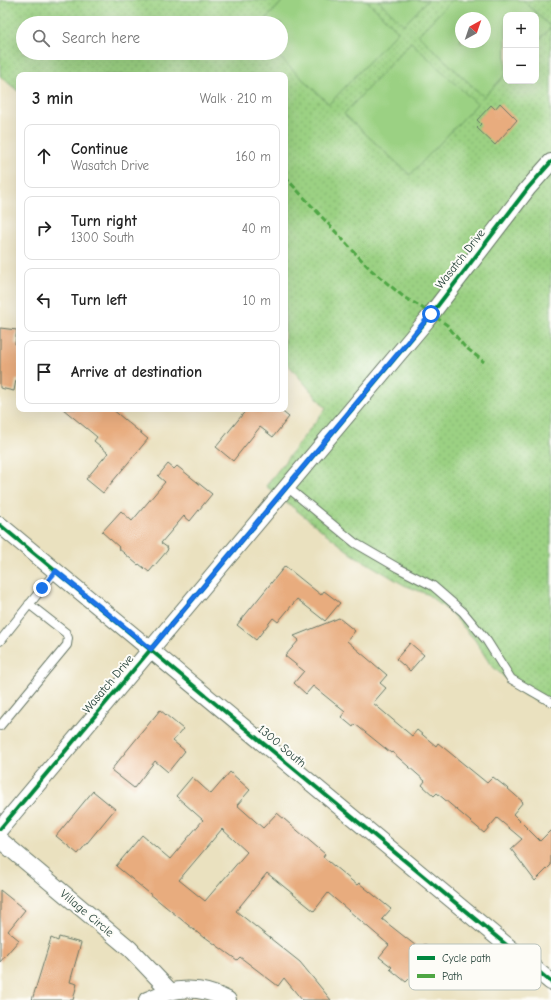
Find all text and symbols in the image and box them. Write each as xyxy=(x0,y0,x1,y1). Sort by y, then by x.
north arrow xyxy=(455,12,491,48)
map controls xyxy=(503,12,539,84)
button: + xyxy=(503,12,539,48)
search box xyxy=(16,16,288,60)
icon: search xyxy=(30,27,52,49)
text: Search here xyxy=(62,29,140,47)
button: − xyxy=(503,48,539,84)
text: 3 min xyxy=(32,89,73,108)
text: Walk · 210 m xyxy=(200,91,272,106)
text: Continue xyxy=(71,140,128,158)
icon: ahead xyxy=(33,145,55,167)
text: 160 m xyxy=(236,149,271,164)
text: Wasatch Drive xyxy=(71,158,149,173)
text: Turn right xyxy=(71,212,137,230)
icon: right xyxy=(33,217,55,239)
text: 40 m xyxy=(242,221,271,236)
street label: Wasatch Drive xyxy=(432,226,488,292)
text: 1300 South xyxy=(71,230,134,245)
icon: left xyxy=(33,289,55,311)
text: Turn left xyxy=(71,291,127,309)
text: 10 m xyxy=(243,293,271,308)
route start xyxy=(422,305,440,323)
icon: arrive xyxy=(33,361,55,383)
text: Arrive at destination xyxy=(71,363,202,381)
route end xyxy=(33,579,51,597)
street label: Wasatch Drive xyxy=(79,652,137,716)
street label: 1300 South xyxy=(255,722,309,770)
street label: Village Circle xyxy=(57,886,117,940)
legend xyxy=(409,944,541,990)
text: Cycle path xyxy=(442,952,491,965)
text: Path xyxy=(442,970,463,983)

